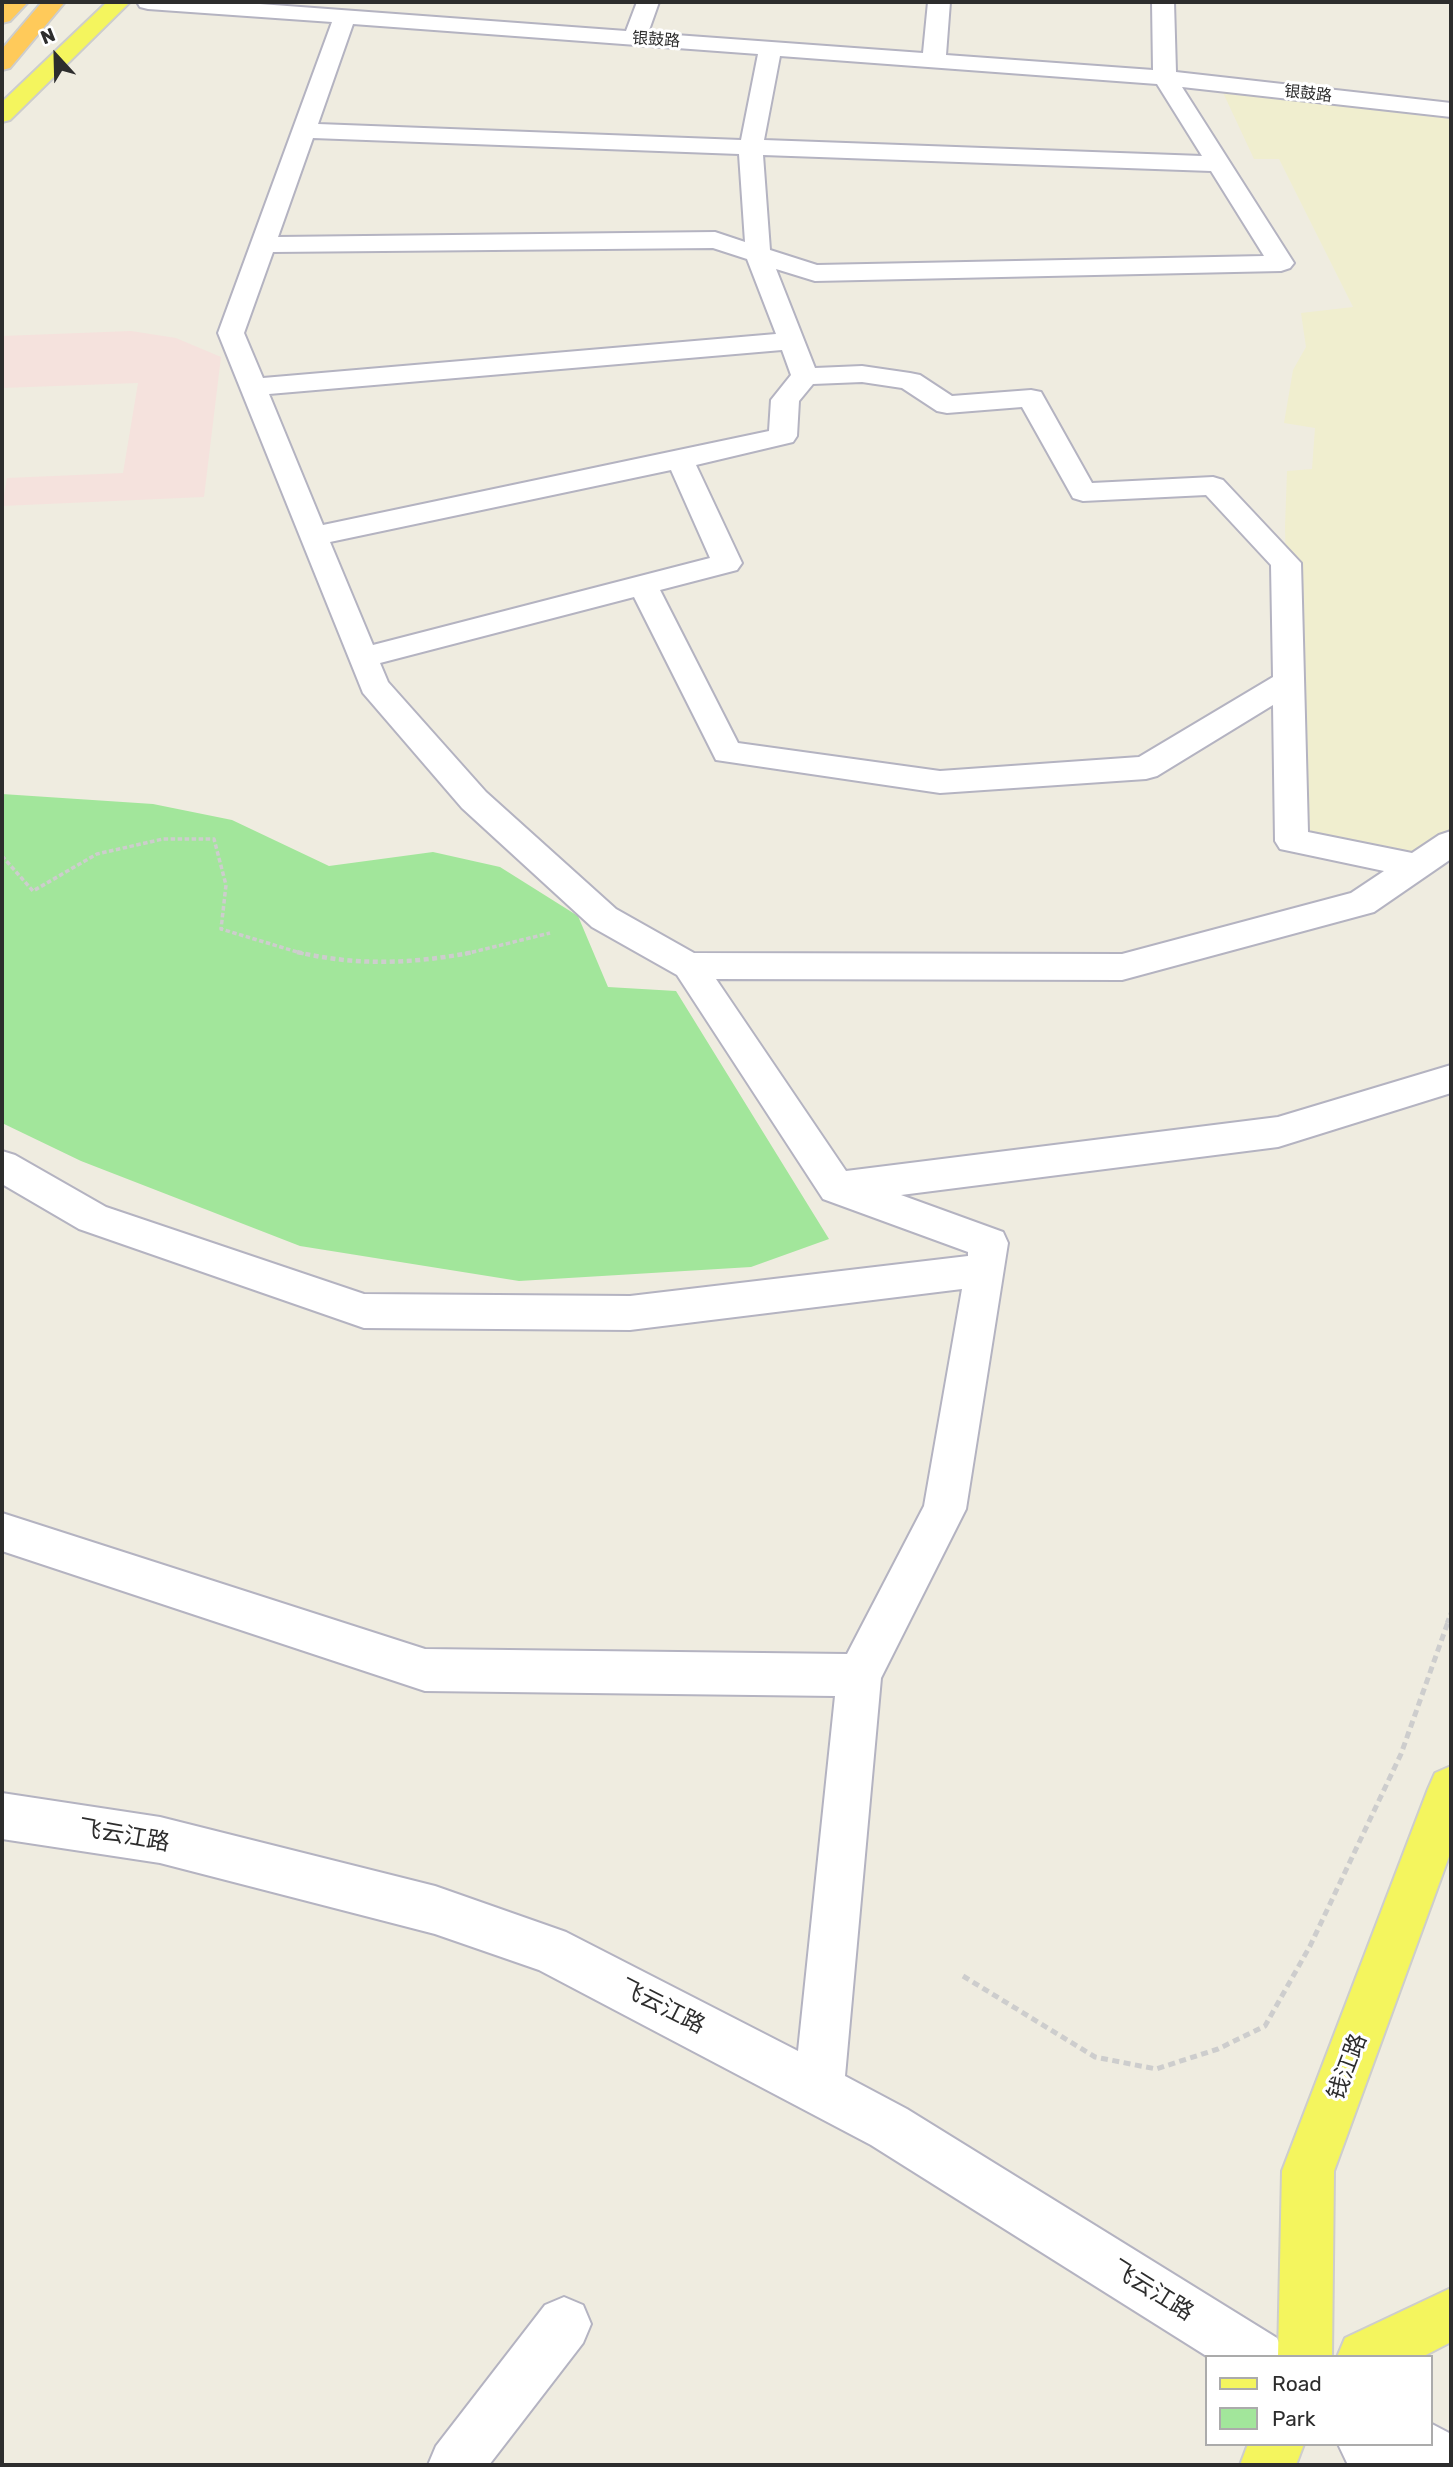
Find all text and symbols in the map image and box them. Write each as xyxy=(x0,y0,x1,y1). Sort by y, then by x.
north arrow xyxy=(21,21,91,91)
text: N xyxy=(37,23,59,49)
street label: 银鼓路 xyxy=(631,29,681,51)
street label: 银鼓路 xyxy=(1283,82,1333,106)
street label: 飞云江路 xyxy=(76,1814,172,1858)
street label: 飞云江路 xyxy=(615,1974,709,2040)
street label: 钱江路 xyxy=(1323,2030,1373,2104)
street label: 飞云江路 xyxy=(1106,2255,1198,2327)
legend xyxy=(1204,2355,1432,2446)
text: Road xyxy=(1272,2371,1322,2396)
text: Park xyxy=(1272,2406,1316,2431)

